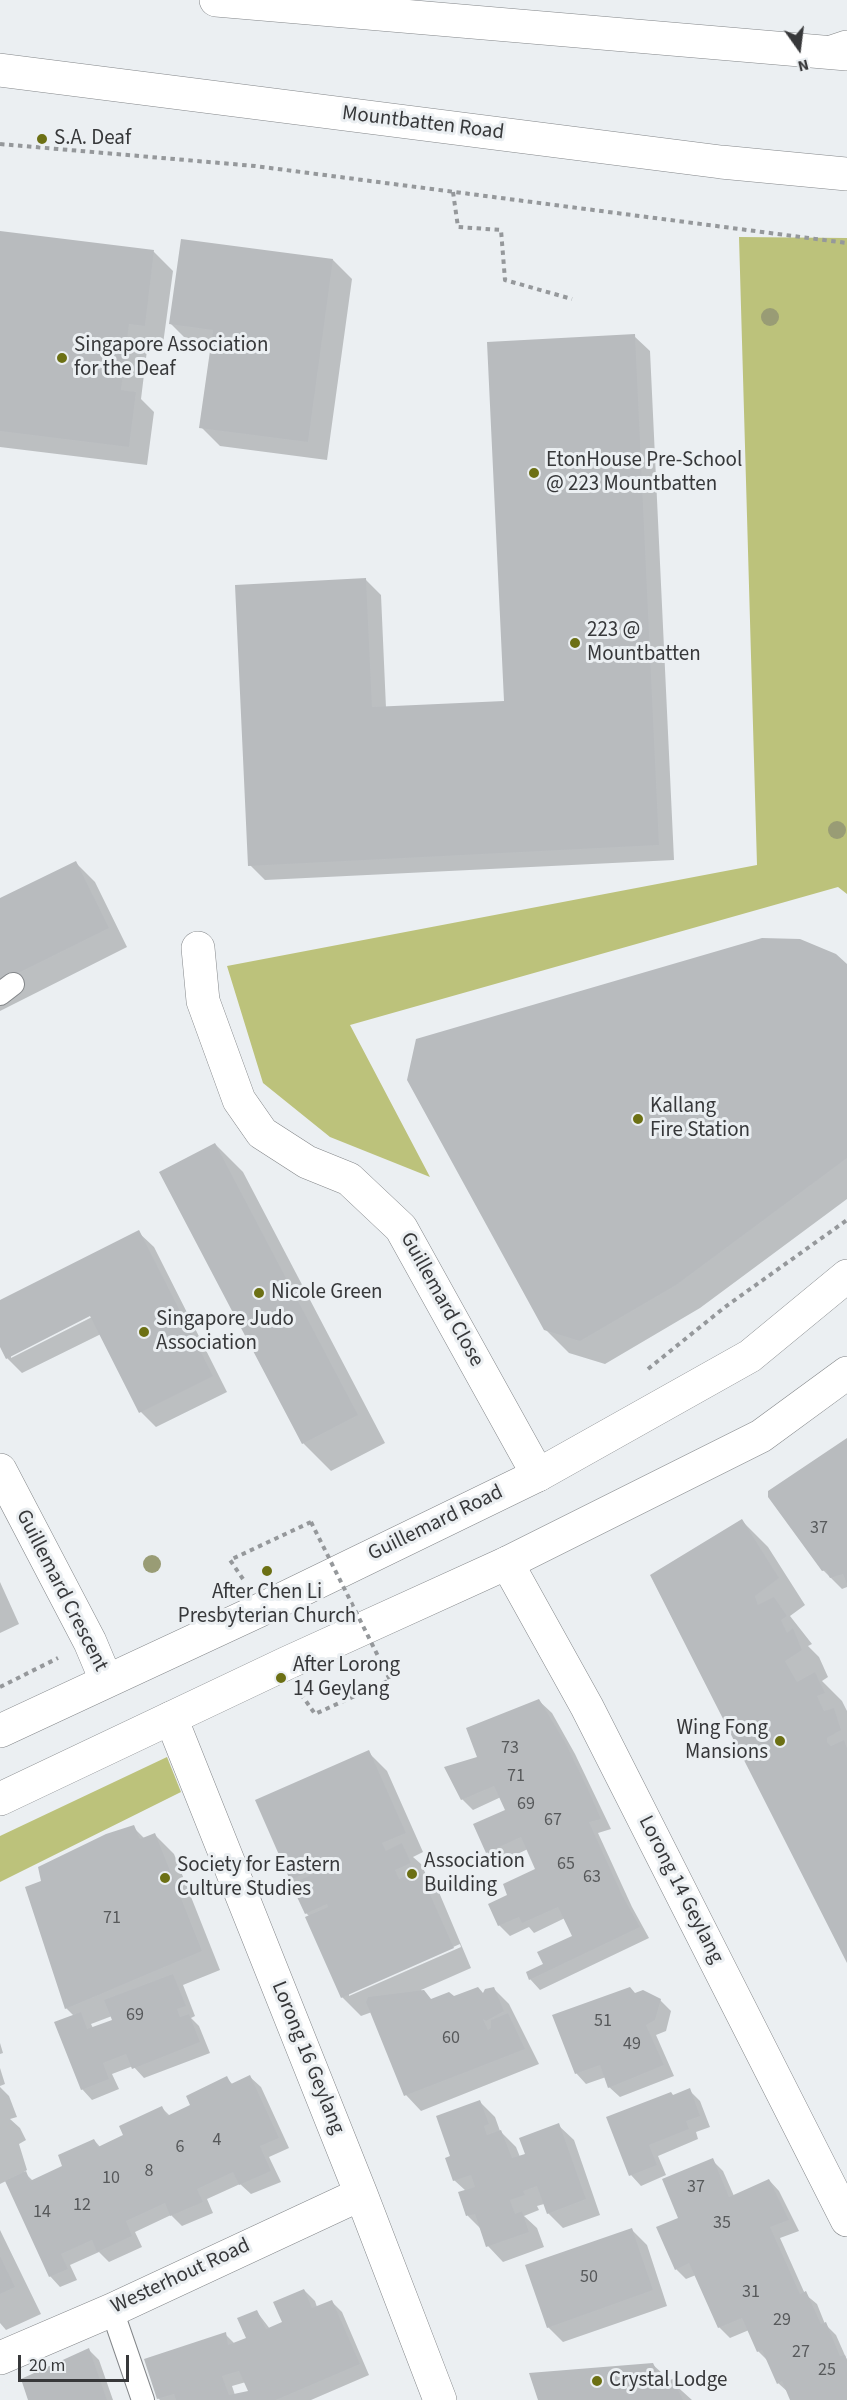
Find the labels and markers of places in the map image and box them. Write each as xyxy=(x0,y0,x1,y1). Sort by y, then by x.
place label: S.A. Deaf xyxy=(54,126,131,152)
marker: S.A. Deaf xyxy=(35,132,49,146)
place label: Singapore Association for the Deaf xyxy=(74,333,268,383)
marker: Singapore Association for the Deaf xyxy=(55,351,69,365)
place label: EtonHouse Pre-School @ 223 Mountbatten xyxy=(546,448,742,498)
marker: EtonHouse Pre-School @ 223 Mountbatten xyxy=(527,466,541,480)
place label: 223 @ Mountbatten xyxy=(587,618,701,668)
marker: 223 @ Mountbatten xyxy=(568,636,582,650)
place label: Kallang Fire Station xyxy=(650,1094,750,1144)
marker: Kallang Fire Station xyxy=(631,1112,645,1126)
place label: Nicole Green xyxy=(271,1280,383,1306)
marker: Nicole Green xyxy=(252,1286,266,1300)
place label: Singapore Judo Association xyxy=(156,1307,294,1357)
marker: Singapore Judo Association xyxy=(137,1325,151,1339)
marker: After Chen Li Presbyterian Church xyxy=(260,1564,274,1578)
place label: After Chen Li Presbyterian Church xyxy=(178,1580,356,1630)
place label: After Lorong 14 Geylang xyxy=(293,1653,400,1703)
marker: After Lorong 14 Geylang xyxy=(274,1671,288,1685)
place label: Wing Fong Mansions xyxy=(677,1716,768,1766)
marker: Wing Fong Mansions xyxy=(773,1734,787,1748)
place label: Association Building xyxy=(424,1849,525,1899)
place label: Society for Eastern Culture Studies xyxy=(177,1853,340,1903)
marker: Association Building xyxy=(405,1867,419,1881)
marker: Society for Eastern Culture Studies xyxy=(158,1871,172,1885)
place label: Crystal Lodge xyxy=(609,2368,727,2394)
marker: Crystal Lodge xyxy=(590,2374,604,2388)

